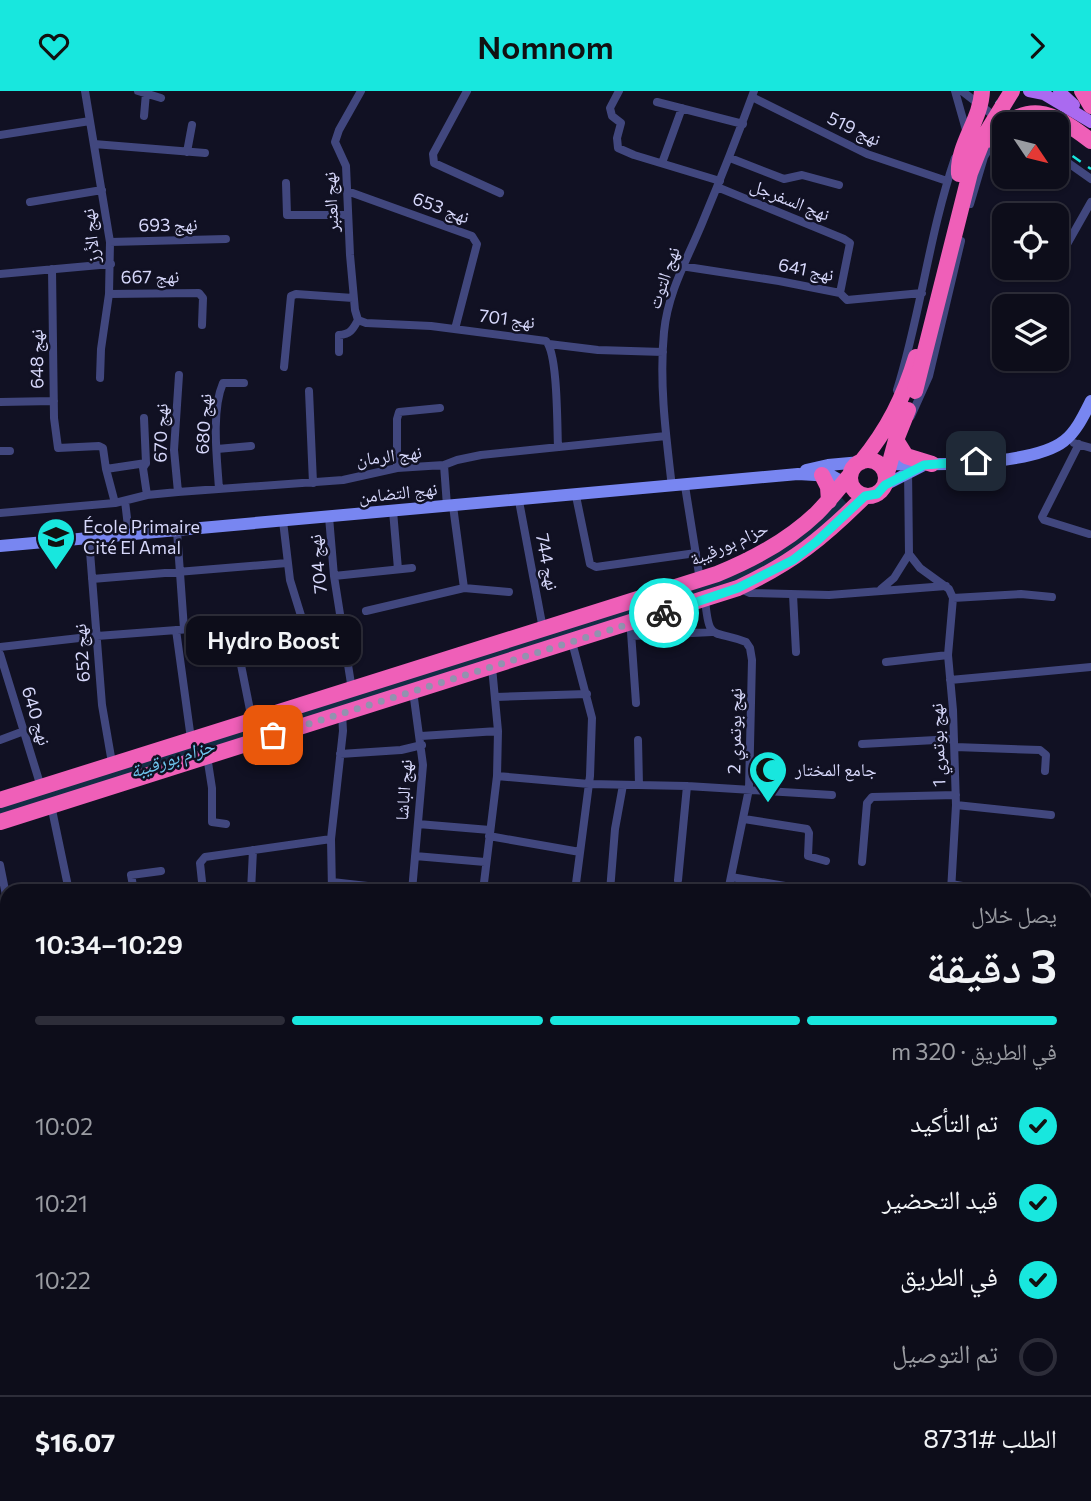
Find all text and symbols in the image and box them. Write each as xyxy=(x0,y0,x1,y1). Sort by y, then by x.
text: Nomnom xyxy=(477,26,614,66)
icon: heart xyxy=(35,27,73,65)
icon: forward xyxy=(1018,27,1056,65)
street label: نهج 519 xyxy=(823,106,885,152)
north arrow xyxy=(992,112,1069,189)
map controls xyxy=(992,112,1069,371)
street label: نهج العنبر xyxy=(317,171,345,234)
street label: نهج السفرجل xyxy=(747,173,833,227)
street label: نهج 653 xyxy=(409,187,473,229)
button: locate xyxy=(992,203,1069,280)
street label: نهج الأرز xyxy=(76,207,106,265)
street label: نهج 693 xyxy=(138,212,198,238)
street label: نهج التوت xyxy=(642,244,686,312)
street label: نهج 641 xyxy=(776,253,836,287)
street label: نهج 667 xyxy=(121,264,180,290)
button: layers xyxy=(992,294,1069,371)
street label: نهج 701 xyxy=(478,304,536,334)
street label: نهج 648 xyxy=(24,329,50,389)
street label: نهج 680 xyxy=(190,393,218,455)
street label: نهج 670 xyxy=(148,403,174,463)
pin xyxy=(946,431,1006,491)
street label: نهج الرمان xyxy=(355,440,423,472)
icon: home xyxy=(957,442,995,480)
street label: نهج التضامن xyxy=(357,477,439,509)
place label: École Primaire Cité El Amal xyxy=(83,515,200,558)
school or university icon: École Primaire Cité El Amal xyxy=(35,516,77,571)
street label: حزام بورقيبة xyxy=(686,516,772,572)
street label: نهج 744 xyxy=(530,532,564,592)
street label: نهج 704 xyxy=(303,533,333,595)
courier xyxy=(629,578,699,648)
icon: bike xyxy=(645,594,683,632)
callout: Hydro Boost xyxy=(186,616,360,665)
street label: نهج 652 xyxy=(68,623,96,683)
text: Hydro Boost xyxy=(207,626,340,654)
street label: نهج 640 xyxy=(16,683,56,749)
street label: نهج بوتمري 2 xyxy=(722,688,750,774)
street label: نهج بوتمري 1 xyxy=(925,703,954,787)
pin xyxy=(243,705,303,765)
icon: bag xyxy=(254,716,292,754)
water label: حزام بورقيبة xyxy=(127,733,219,784)
mosque icon: جامع المختار xyxy=(747,749,789,804)
street label: نهج الباشا xyxy=(390,758,418,822)
place label: جامع المختار xyxy=(794,758,877,782)
text: يصل خلال xyxy=(971,900,1057,928)
text: 10:29–10:34 xyxy=(35,928,183,959)
text: 3 دقيقة xyxy=(926,936,1057,992)
text: في الطريق · 320 m xyxy=(891,1037,1057,1065)
text: تم التأكيد xyxy=(910,1106,998,1137)
icon: check xyxy=(1019,1107,1057,1145)
text: 10:02 xyxy=(35,1112,93,1140)
text: قيد التحضير xyxy=(882,1183,998,1214)
icon: check xyxy=(1019,1184,1057,1222)
text: 10:21 xyxy=(35,1189,88,1217)
text: في الطريق xyxy=(900,1260,998,1291)
icon: check xyxy=(1019,1261,1057,1299)
text: 10:22 xyxy=(35,1266,91,1294)
text: تم التوصيل xyxy=(892,1337,998,1368)
text: الطلب #8731 xyxy=(923,1422,1057,1453)
text: $16.07 xyxy=(35,1426,115,1457)

